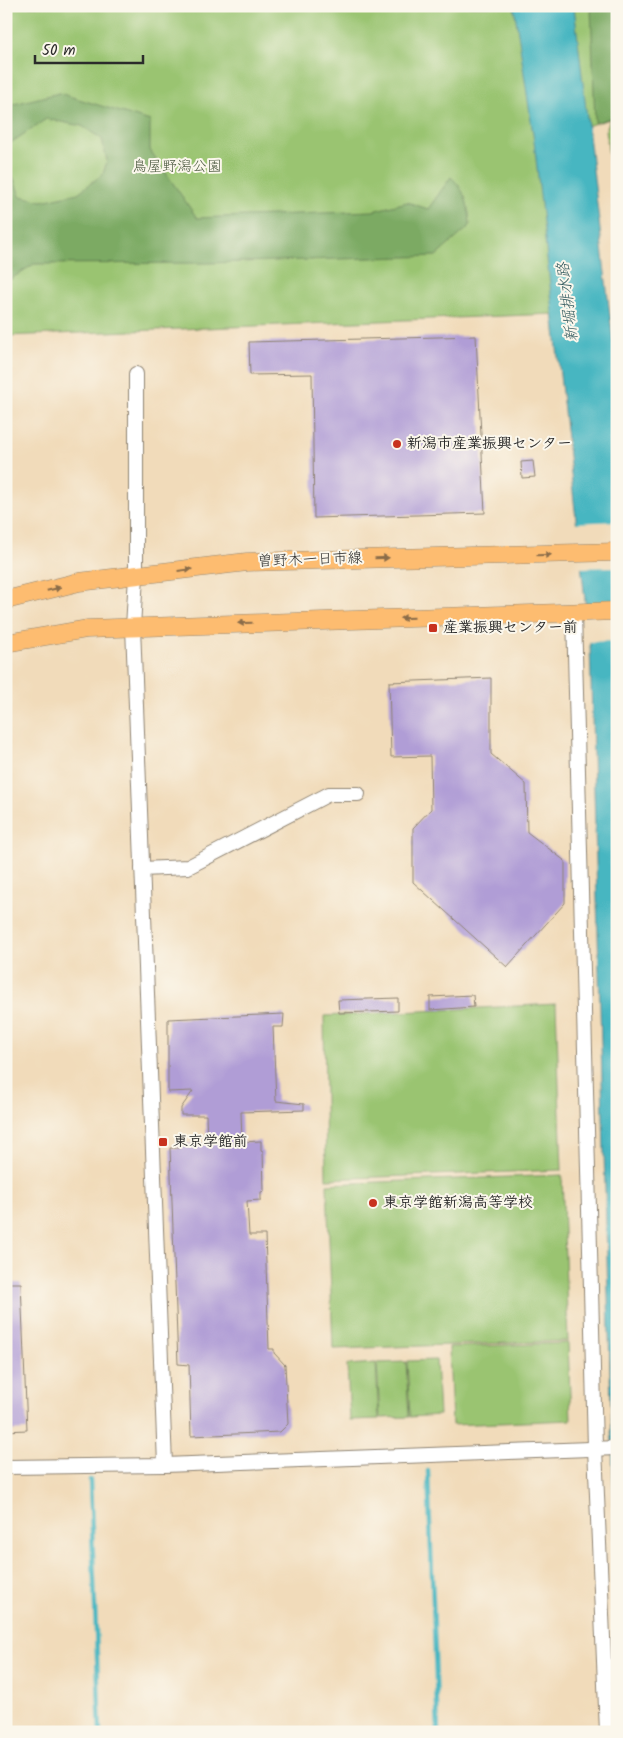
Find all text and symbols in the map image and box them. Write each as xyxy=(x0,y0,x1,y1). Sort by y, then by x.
scale bar xyxy=(35,32,142,64)
text: 50 m xyxy=(42,39,76,63)
park label: 鳥屋野潟公園 xyxy=(132,155,222,179)
water label: 新堀排水路 xyxy=(551,260,585,343)
place label: 新潟市産業振興センター xyxy=(407,432,572,456)
marker: 新潟市産業振興センター xyxy=(391,438,403,450)
street label: 曽野木一日市線 xyxy=(257,546,363,574)
one-way arrow xyxy=(537,551,553,559)
one-way arrow xyxy=(374,554,390,562)
one-way arrow xyxy=(177,566,193,574)
one-way arrow xyxy=(46,585,61,593)
one-way arrow xyxy=(399,614,415,622)
place label: 産業振興センター前 xyxy=(443,616,578,640)
one-way arrow xyxy=(237,619,253,627)
marker: 産業振興センター前 xyxy=(427,622,439,634)
place label: 東京学館前 xyxy=(173,1130,248,1154)
marker: 東京学館前 xyxy=(157,1136,169,1148)
place label: 東京学館新潟高等学校 xyxy=(383,1191,533,1215)
marker: 東京学館新潟高等学校 xyxy=(367,1197,379,1209)

